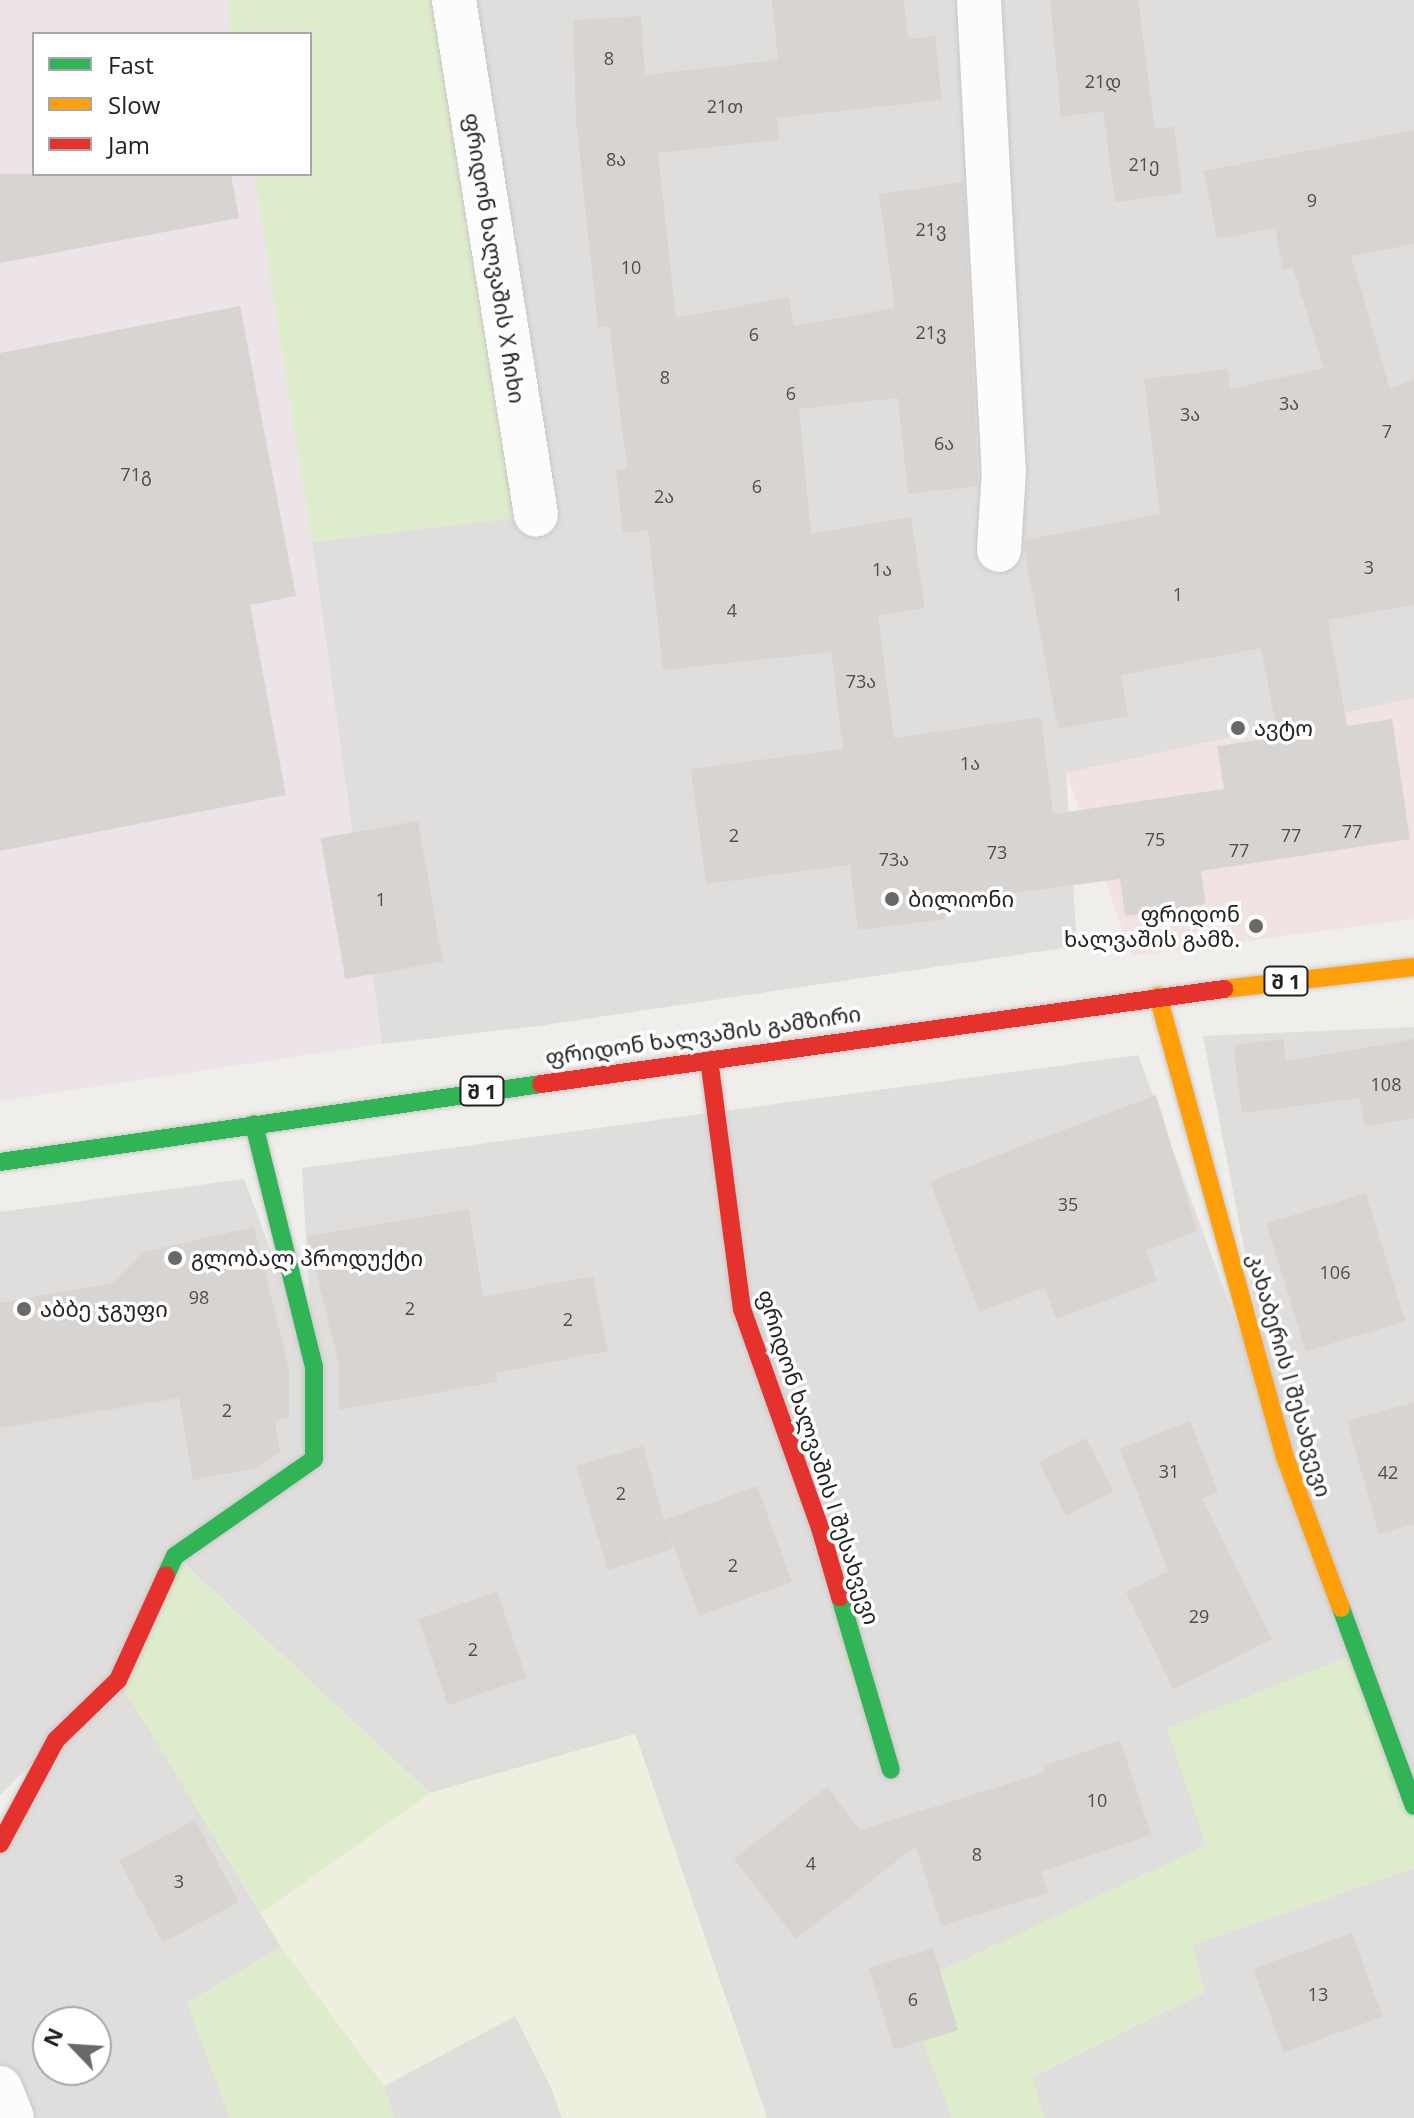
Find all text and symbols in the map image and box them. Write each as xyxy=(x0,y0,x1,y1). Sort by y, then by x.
legend xyxy=(32,32,312,176)
house number: 8 xyxy=(604,47,614,69)
text: Fast xyxy=(108,48,154,81)
house number: 21დ xyxy=(1085,70,1121,92)
text: Slow xyxy=(108,88,160,121)
house number: 21თ xyxy=(707,95,743,117)
street label: ფრიდონ ხალვაშის X ჩიხი xyxy=(459,111,531,405)
text: Jam xyxy=(108,128,150,161)
house number: 8ა xyxy=(606,148,626,170)
house number: 21ე xyxy=(1128,153,1160,175)
house number: 9 xyxy=(1307,189,1317,211)
house number: 21ვ xyxy=(915,218,947,240)
house number: 10 xyxy=(621,256,641,278)
house number: 21ვ xyxy=(915,321,947,343)
house number: 6 xyxy=(749,323,759,345)
house number: 8 xyxy=(660,366,670,388)
house number: 6 xyxy=(786,382,796,404)
house number: 3ა xyxy=(1279,392,1299,414)
house number: 3ა xyxy=(1180,403,1200,425)
house number: 7 xyxy=(1382,420,1392,442)
house number: 6ა xyxy=(934,432,954,454)
house number: 71გ xyxy=(120,463,152,485)
house number: 6 xyxy=(752,475,762,497)
house number: 2ა xyxy=(654,485,674,507)
house number: 3 xyxy=(1364,556,1374,578)
house number: 1ა xyxy=(872,558,892,580)
house number: 1 xyxy=(1173,583,1183,605)
house number: 4 xyxy=(727,599,737,621)
house number: 73ა xyxy=(846,670,876,692)
place label: ავტო xyxy=(1254,715,1313,741)
marker: ავტო xyxy=(1229,719,1247,737)
house number: 1ა xyxy=(960,752,980,774)
house number: 77 xyxy=(1342,820,1362,842)
house number: 2 xyxy=(729,824,739,846)
house number: 77 xyxy=(1281,824,1301,846)
house number: 75 xyxy=(1145,828,1165,850)
house number: 77 xyxy=(1229,839,1249,861)
house number: 73 xyxy=(987,841,1007,863)
house number: 73ა xyxy=(879,848,909,870)
place label: ბილიონი xyxy=(908,886,1014,912)
house number: 1 xyxy=(376,888,386,910)
marker: ბილიონი xyxy=(883,890,901,908)
place label: ფრიდონ ხალვაშის გამზ. xyxy=(1064,900,1240,952)
marker: ფრიდონ ხალვაშის გამზ. xyxy=(1247,917,1265,935)
road number: შ 1 xyxy=(1262,965,1310,997)
street label: ფრიდონ ხალვაშის გამზირი xyxy=(544,1000,862,1070)
house number: 108 xyxy=(1371,1073,1401,1095)
road number: შ 1 xyxy=(458,1075,506,1107)
house number: 35 xyxy=(1058,1193,1078,1215)
place label: გლობალ პროდუქტი xyxy=(191,1245,423,1271)
marker: გლობალ პროდუქტი xyxy=(166,1249,184,1267)
street label: კახაბერის I შესახვევი xyxy=(1243,1250,1337,1500)
house number: 106 xyxy=(1320,1261,1350,1283)
house number: 98 xyxy=(189,1286,209,1308)
street label: ფრიდონ ხალვაშის I შესახვევი xyxy=(752,1286,886,1628)
place label: აბბე ჯგუფი xyxy=(40,1296,168,1322)
house number: 2 xyxy=(405,1297,415,1319)
marker: აბბე ჯგუფი xyxy=(15,1300,33,1318)
house number: 2 xyxy=(563,1308,573,1330)
house number: 2 xyxy=(222,1399,232,1421)
house number: 31 xyxy=(1159,1460,1179,1482)
house number: 42 xyxy=(1378,1461,1398,1483)
house number: 2 xyxy=(616,1482,626,1504)
house number: 2 xyxy=(728,1554,738,1576)
house number: 29 xyxy=(1189,1605,1209,1627)
house number: 2 xyxy=(468,1638,478,1660)
house number: 10 xyxy=(1087,1789,1107,1811)
house number: 8 xyxy=(972,1843,982,1865)
house number: 4 xyxy=(806,1852,816,1874)
house number: 3 xyxy=(174,1870,184,1892)
house number: 13 xyxy=(1308,1983,1328,2005)
house number: 6 xyxy=(908,1988,918,2010)
north arrow xyxy=(32,2006,112,2086)
text: N xyxy=(35,2022,69,2051)

